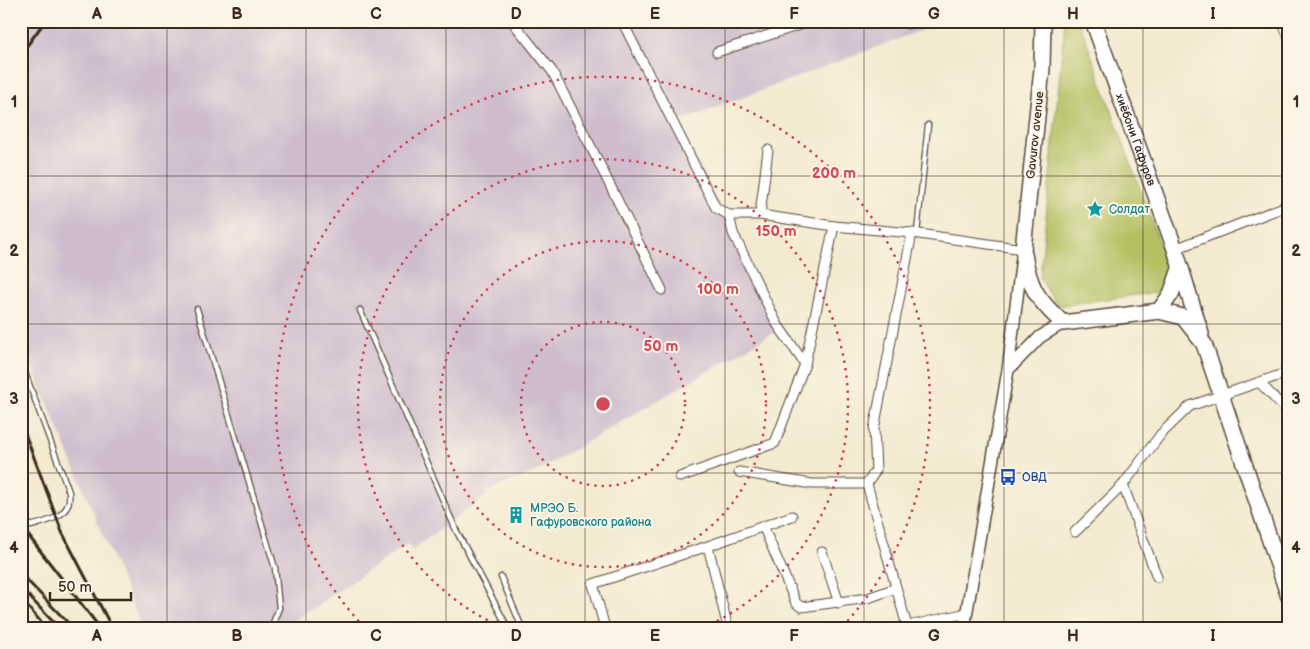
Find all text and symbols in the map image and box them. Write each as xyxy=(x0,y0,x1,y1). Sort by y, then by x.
text: A xyxy=(91,5,102,24)
text: B xyxy=(231,5,243,24)
text: C xyxy=(370,5,382,24)
text: D xyxy=(510,5,522,24)
text: E xyxy=(650,5,660,24)
text: F xyxy=(789,5,799,24)
text: G xyxy=(928,5,940,24)
text: H xyxy=(1067,5,1079,24)
text: I xyxy=(1210,5,1216,24)
street label: Gavurov avenue xyxy=(1023,90,1048,180)
street label: хиёбони Гафуров xyxy=(1112,92,1159,189)
text: 1 xyxy=(11,93,17,112)
text: 1 xyxy=(1293,93,1299,112)
text: 200 m xyxy=(812,164,856,183)
place icon: Солдат xyxy=(1085,199,1105,219)
place label: Солдат xyxy=(1109,202,1150,217)
text: 150 m xyxy=(755,222,797,241)
text: 2 xyxy=(9,242,19,261)
text: 2 xyxy=(1291,242,1301,261)
text: 100 m xyxy=(697,280,739,299)
text: 50 m xyxy=(644,337,679,356)
text: 3 xyxy=(9,390,19,409)
text: 3 xyxy=(1291,390,1301,409)
centre of rings xyxy=(594,395,612,413)
bus stop icon: ОВД xyxy=(998,467,1018,487)
place label: ОВД xyxy=(1022,470,1047,485)
place label: МРЭО Б. Гафуровского района xyxy=(530,501,652,530)
building icon: МРЭО Б. Гафуровского района xyxy=(506,505,526,525)
text: 4 xyxy=(9,539,19,558)
text: 4 xyxy=(1291,539,1301,558)
scale bar xyxy=(50,569,131,601)
text: 50 m xyxy=(58,578,92,597)
text: A xyxy=(91,627,102,646)
text: B xyxy=(231,627,243,646)
text: C xyxy=(370,627,382,646)
text: D xyxy=(510,627,522,646)
text: E xyxy=(650,627,660,646)
text: F xyxy=(789,627,799,646)
text: G xyxy=(928,627,940,646)
text: H xyxy=(1067,627,1079,646)
text: I xyxy=(1210,627,1216,646)

